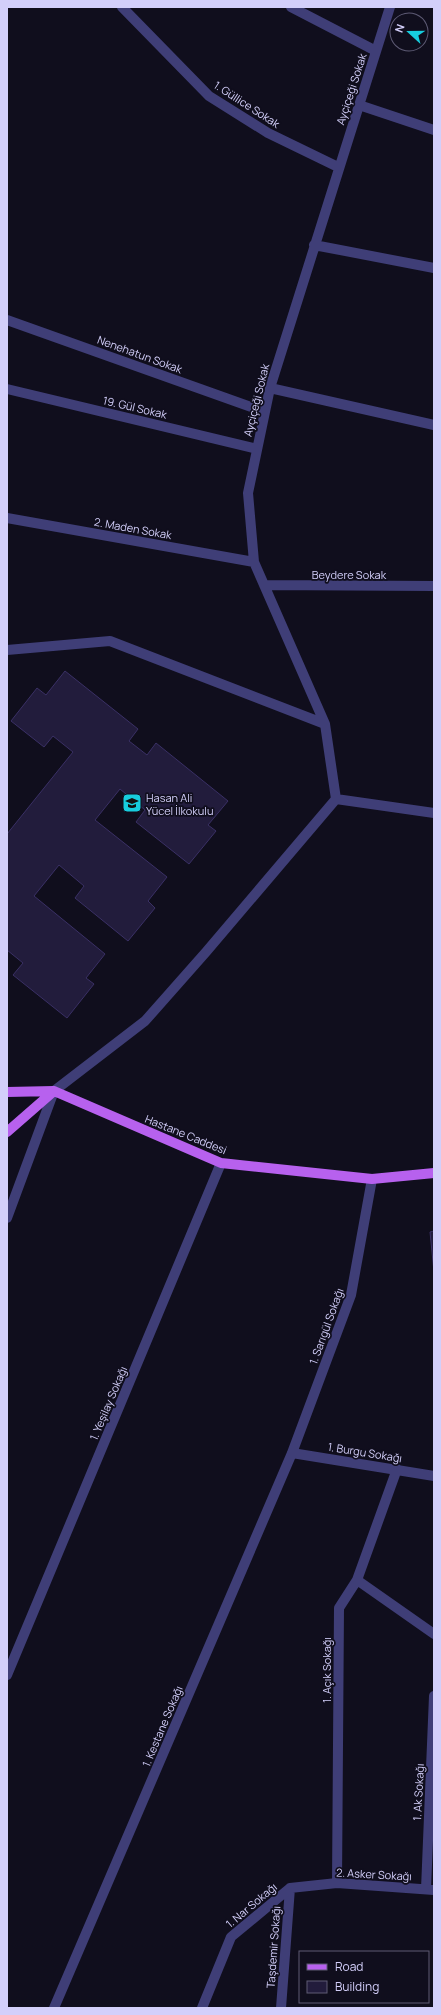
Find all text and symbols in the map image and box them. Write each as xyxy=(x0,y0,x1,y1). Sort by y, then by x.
north arrow xyxy=(389,12,429,52)
text: N xyxy=(391,22,408,35)
street label: Ayçiçeği Sokak xyxy=(332,51,370,127)
street label: 1. Güllice Sokak xyxy=(211,77,283,131)
street label: Nenehatun Sokak xyxy=(95,332,185,377)
street label: Ayçiçeği Sokak xyxy=(240,362,272,438)
street label: 19. Gül Sokak xyxy=(102,392,169,422)
street label: 2. Maden Sokak xyxy=(93,514,173,542)
street label: Beydere Sokak xyxy=(312,567,387,582)
place label: Hasan Ali Yücel İlkokulu xyxy=(146,790,213,818)
school or university icon: Hasan Ali Yücel İlkokulu xyxy=(121,792,143,814)
street label: Hastane Caddesi xyxy=(143,1111,229,1157)
street label: 1. Sarıgül Sokağı xyxy=(305,1286,347,1366)
street label: 1. Yeşilay Sokağı xyxy=(86,1364,130,1442)
street label: 1. Burgu Sokağı xyxy=(327,1439,403,1465)
street label: 1. Açık Sokağı xyxy=(319,1637,334,1703)
street label: 1. Kestane Sokağı xyxy=(138,1683,186,1769)
street label: 1. Ak Sokağı xyxy=(409,1763,427,1821)
street label: 2. Asker Sokağı xyxy=(336,1865,412,1883)
street label: 1. Nar Sokağı xyxy=(222,1879,280,1931)
street label: Taşdemir Sokağı xyxy=(263,1905,283,1989)
legend xyxy=(299,1951,429,2003)
text: Road xyxy=(335,1958,363,1975)
text: Building xyxy=(335,1978,379,1995)

